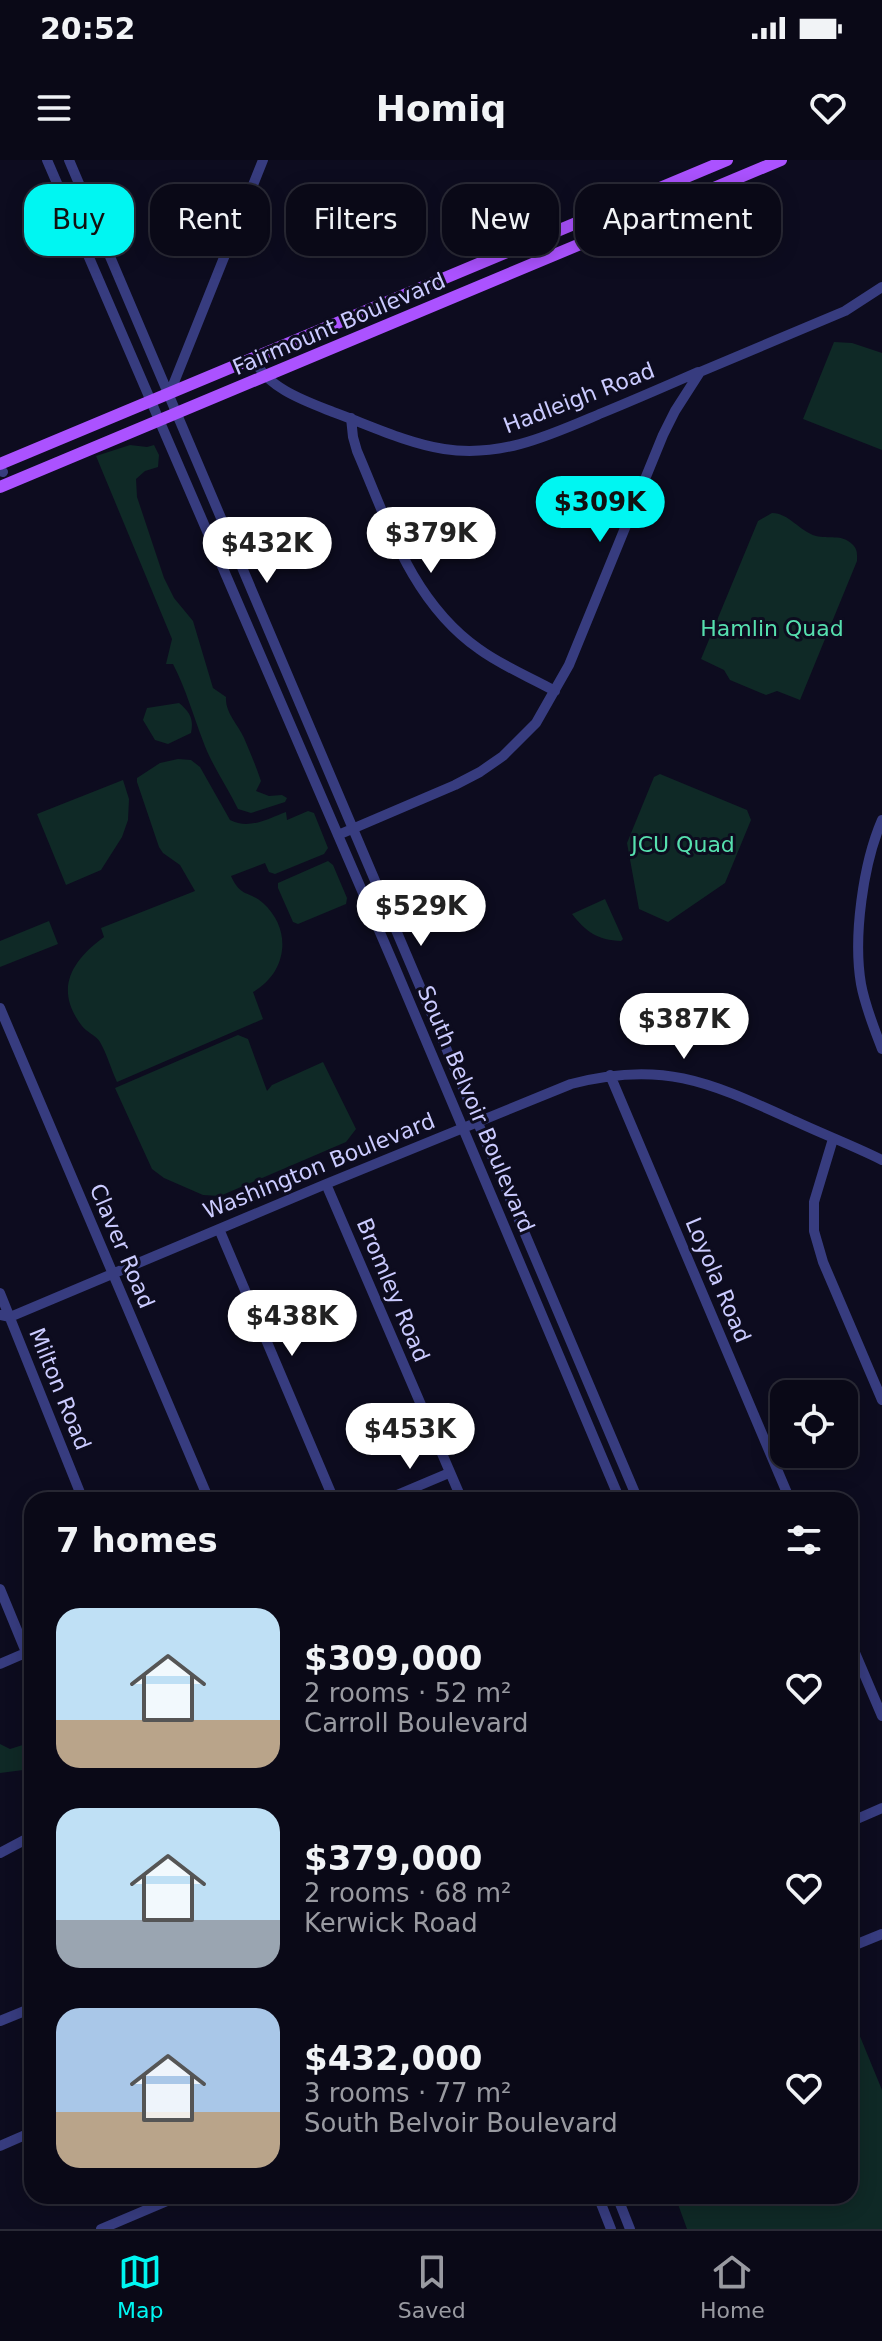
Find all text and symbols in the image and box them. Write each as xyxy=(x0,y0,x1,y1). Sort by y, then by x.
text: 20:52 xyxy=(40,11,136,46)
icon: menu xyxy=(32,86,76,130)
icon: heart xyxy=(806,86,850,130)
text: Homiq xyxy=(376,88,506,129)
chip: Buy xyxy=(24,184,134,256)
chip: Rent xyxy=(150,184,270,256)
chip: Filters xyxy=(286,184,426,256)
chip: New xyxy=(442,184,559,256)
chip: Apartment xyxy=(575,184,781,256)
street label: Fairmount Boulevard xyxy=(229,268,449,380)
street label: Hadleigh Road xyxy=(500,358,658,438)
pin: $309K xyxy=(544,476,656,544)
text: $309K xyxy=(554,487,646,517)
pin: $379K xyxy=(375,507,487,575)
pin: $432K xyxy=(211,517,323,585)
text: $379K xyxy=(385,518,477,548)
text: $432K xyxy=(221,528,313,558)
park label: Hamlin Quad xyxy=(700,616,844,641)
park label: JCU Quad xyxy=(629,832,735,857)
pin: $529K xyxy=(365,880,477,948)
text: $529K xyxy=(375,891,467,921)
street label: South Belvoir Boulevard xyxy=(413,982,539,1236)
pin: $387K xyxy=(628,993,740,1061)
text: $387K xyxy=(638,1004,730,1034)
street label: Washington Boulevard xyxy=(200,1108,438,1224)
street label: Claver Road xyxy=(85,1180,159,1312)
street label: Loyola Road xyxy=(680,1214,756,1346)
street label: Bromley Road xyxy=(352,1215,434,1365)
pin: $438K xyxy=(236,1290,348,1358)
text: $438K xyxy=(246,1301,338,1331)
street label: Milton Road xyxy=(24,1324,96,1454)
map controls xyxy=(770,1380,858,1468)
button: locate xyxy=(770,1380,858,1468)
pin: $453K xyxy=(354,1403,466,1471)
text: $453K xyxy=(364,1414,456,1444)
icon: filters xyxy=(782,1518,826,1562)
text: 7 homes xyxy=(56,1520,218,1560)
text: $309,000 xyxy=(304,1638,483,1678)
icon: home xyxy=(120,1640,216,1736)
icon: heart xyxy=(782,1666,826,1710)
text: 2 rooms · 52 m² xyxy=(304,1678,512,1708)
text: Carroll Boulevard xyxy=(304,1708,529,1738)
text: $379,000 xyxy=(304,1838,483,1878)
icon: home xyxy=(120,1840,216,1936)
icon: heart xyxy=(782,1866,826,1910)
text: 2 rooms · 68 m² xyxy=(304,1878,512,1908)
text: Kerwick Road xyxy=(304,1908,478,1938)
text: $432,000 xyxy=(304,2038,483,2078)
icon: home xyxy=(120,2040,216,2136)
icon: heart xyxy=(782,2066,826,2110)
text: 3 rooms · 77 m² xyxy=(304,2078,512,2108)
text: South Belvoir Boulevard xyxy=(304,2108,618,2138)
tab: Map xyxy=(117,2250,164,2323)
tab: Saved xyxy=(398,2250,466,2323)
tab: Home xyxy=(700,2250,765,2323)

